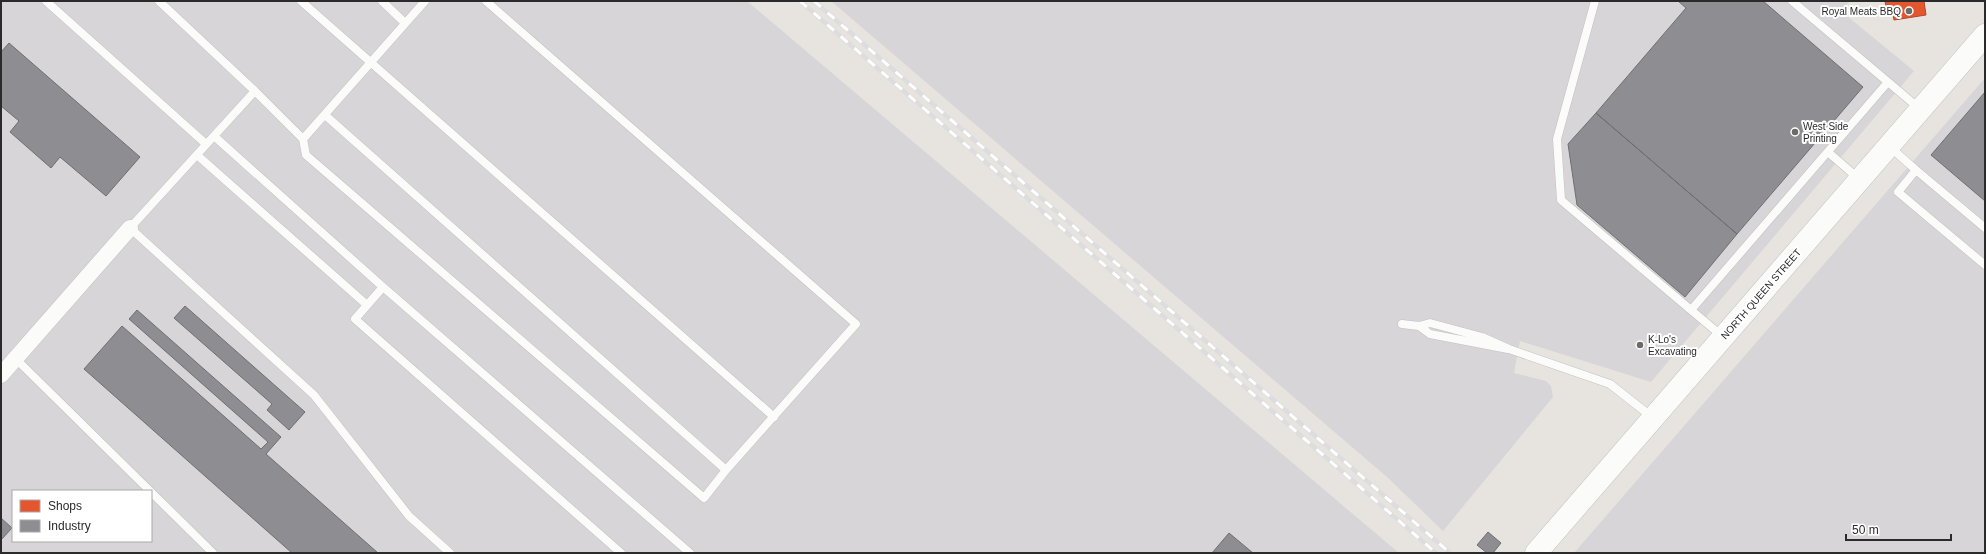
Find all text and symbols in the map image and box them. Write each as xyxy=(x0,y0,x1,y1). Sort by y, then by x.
place label: Royal Meats BBQ xyxy=(1822,6,1901,17)
marker: Royal Meats BBQ xyxy=(1904,6,1914,16)
place label: West Side Printing xyxy=(1803,121,1849,144)
marker: West Side Printing xyxy=(1790,127,1800,137)
street label: NORTH QUEEN STREET xyxy=(1719,247,1803,341)
place label: K-Lo's Excavating xyxy=(1648,334,1697,357)
marker: K-Lo's Excavating xyxy=(1635,340,1645,350)
legend xyxy=(12,490,152,542)
text: Shops xyxy=(48,499,82,513)
scale bar xyxy=(1846,516,1951,542)
text: Industry xyxy=(48,519,91,533)
text: 50 m xyxy=(1852,523,1879,537)

